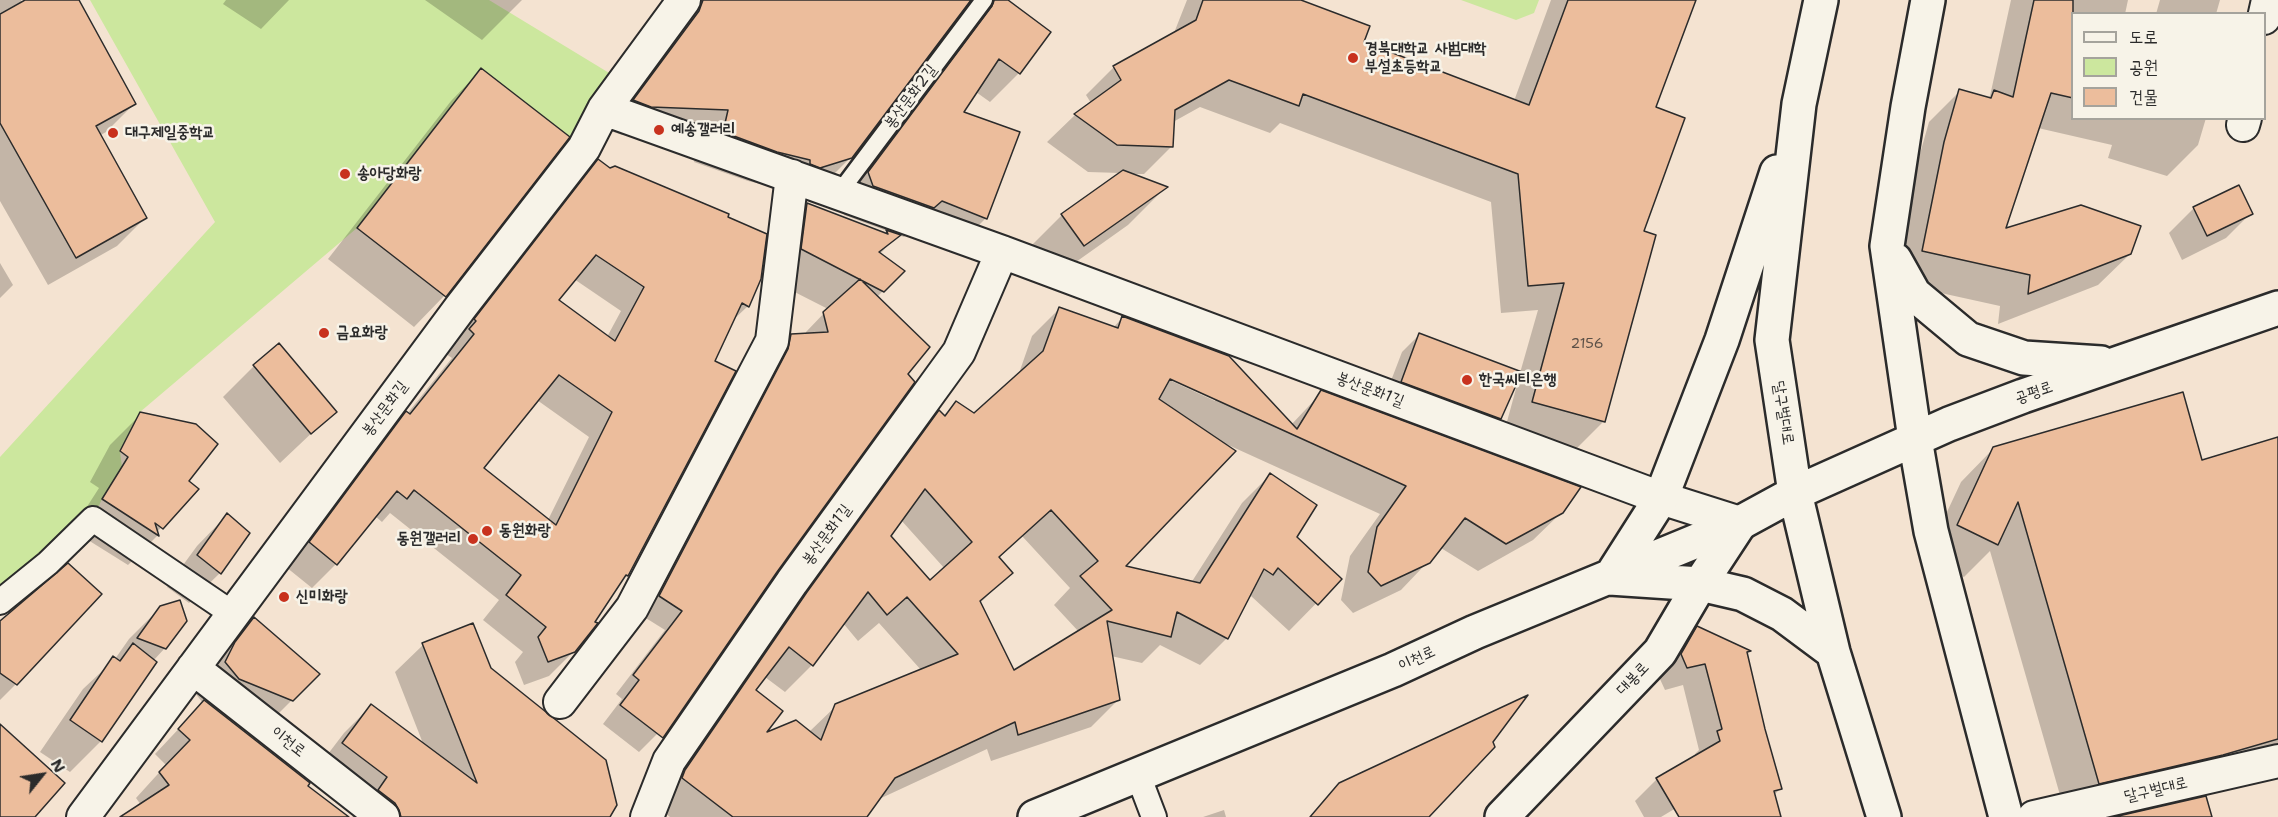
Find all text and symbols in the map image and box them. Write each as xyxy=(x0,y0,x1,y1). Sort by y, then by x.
legend xyxy=(2071,12,2266,120)
text: 도로 xyxy=(2129,25,2158,49)
place label: 경북대학교 사범대학 부설초등학교 xyxy=(1365,39,1486,77)
marker: 경북대학교 사범대학 부설초등학교 xyxy=(1346,51,1360,65)
text: 공원 xyxy=(2129,55,2158,79)
street label: 봉산문화2길 xyxy=(881,61,941,133)
text: 건물 xyxy=(2129,85,2158,109)
place label: 예송갤러리 xyxy=(671,120,735,140)
place label: 대구제일중학교 xyxy=(125,123,215,143)
marker: 예송갤러리 xyxy=(652,123,666,137)
marker: 대구제일중학교 xyxy=(106,126,120,140)
place label: 송아당화랑 xyxy=(357,164,421,184)
marker: 송아당화랑 xyxy=(338,167,352,181)
place label: 금요화랑 xyxy=(336,323,388,343)
marker: 금요화랑 xyxy=(317,326,331,340)
house number: 2156 xyxy=(1571,336,1603,352)
street label: 봉산문화1길 xyxy=(1333,368,1407,412)
place label: 한국씨티은행 xyxy=(1479,370,1556,390)
marker: 한국씨티은행 xyxy=(1460,373,1474,387)
street label: 봉산문화길 xyxy=(358,378,412,440)
street label: 공평로 xyxy=(2013,378,2055,408)
street label: 달구벌대로 xyxy=(1768,380,1798,446)
street label: 봉산문화1길 xyxy=(798,501,856,569)
place label: 동원화랑 xyxy=(499,521,550,541)
marker: 동원화랑 xyxy=(480,524,494,538)
place label: 동원갤러리 xyxy=(397,529,461,549)
marker: 동원갤러리 xyxy=(466,532,480,546)
place label: 신미화랑 xyxy=(296,587,348,607)
marker: 신미화랑 xyxy=(277,590,291,604)
street label: 이천로 xyxy=(1395,642,1439,676)
street label: 대봉로 xyxy=(1613,658,1653,700)
street label: 이천로 xyxy=(267,723,309,761)
north arrow xyxy=(12,745,72,805)
text: N xyxy=(46,755,70,776)
street label: 달구벌대로 xyxy=(2122,773,2190,807)

